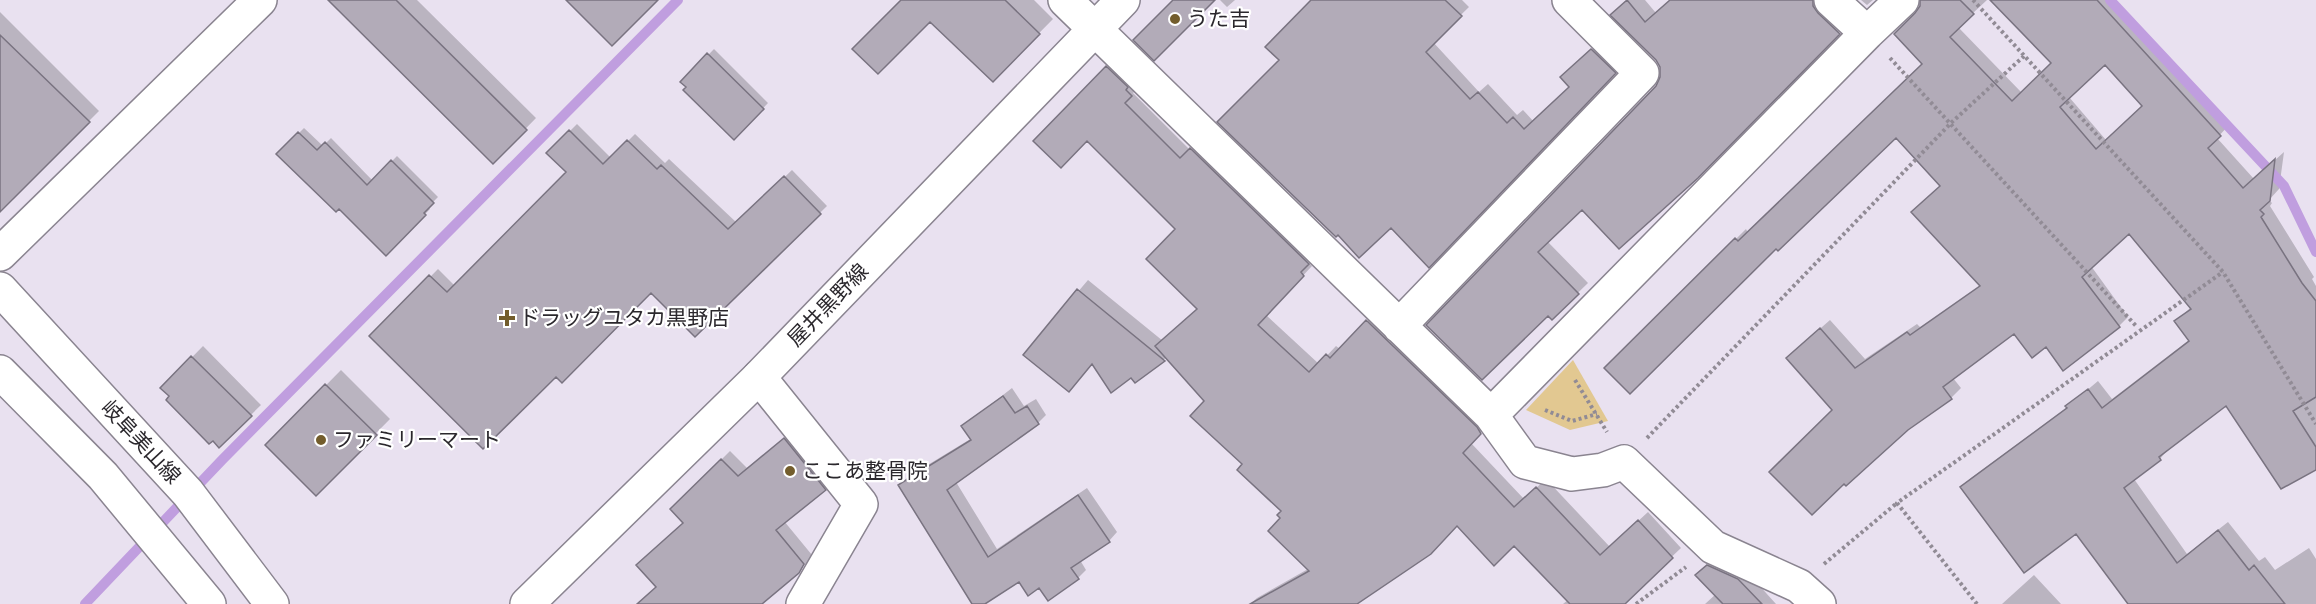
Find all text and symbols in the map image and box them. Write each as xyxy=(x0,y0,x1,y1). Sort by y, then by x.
place label: うた吉 xyxy=(1187,5,1250,30)
marker: うた吉 xyxy=(1168,12,1182,26)
street label: 屋井黒野線 xyxy=(781,258,872,350)
place label: ドラッグユタカ黒野店 xyxy=(519,304,729,329)
marker: ドラッグユタカ黒野店 xyxy=(500,311,514,325)
street label: 岐阜美山線 xyxy=(97,394,187,488)
place label: ファミリーマート xyxy=(333,426,501,451)
marker: ファミリーマート xyxy=(314,433,328,447)
place label: ここあ整骨院 xyxy=(802,457,928,482)
marker: ここあ整骨院 xyxy=(783,464,797,478)

